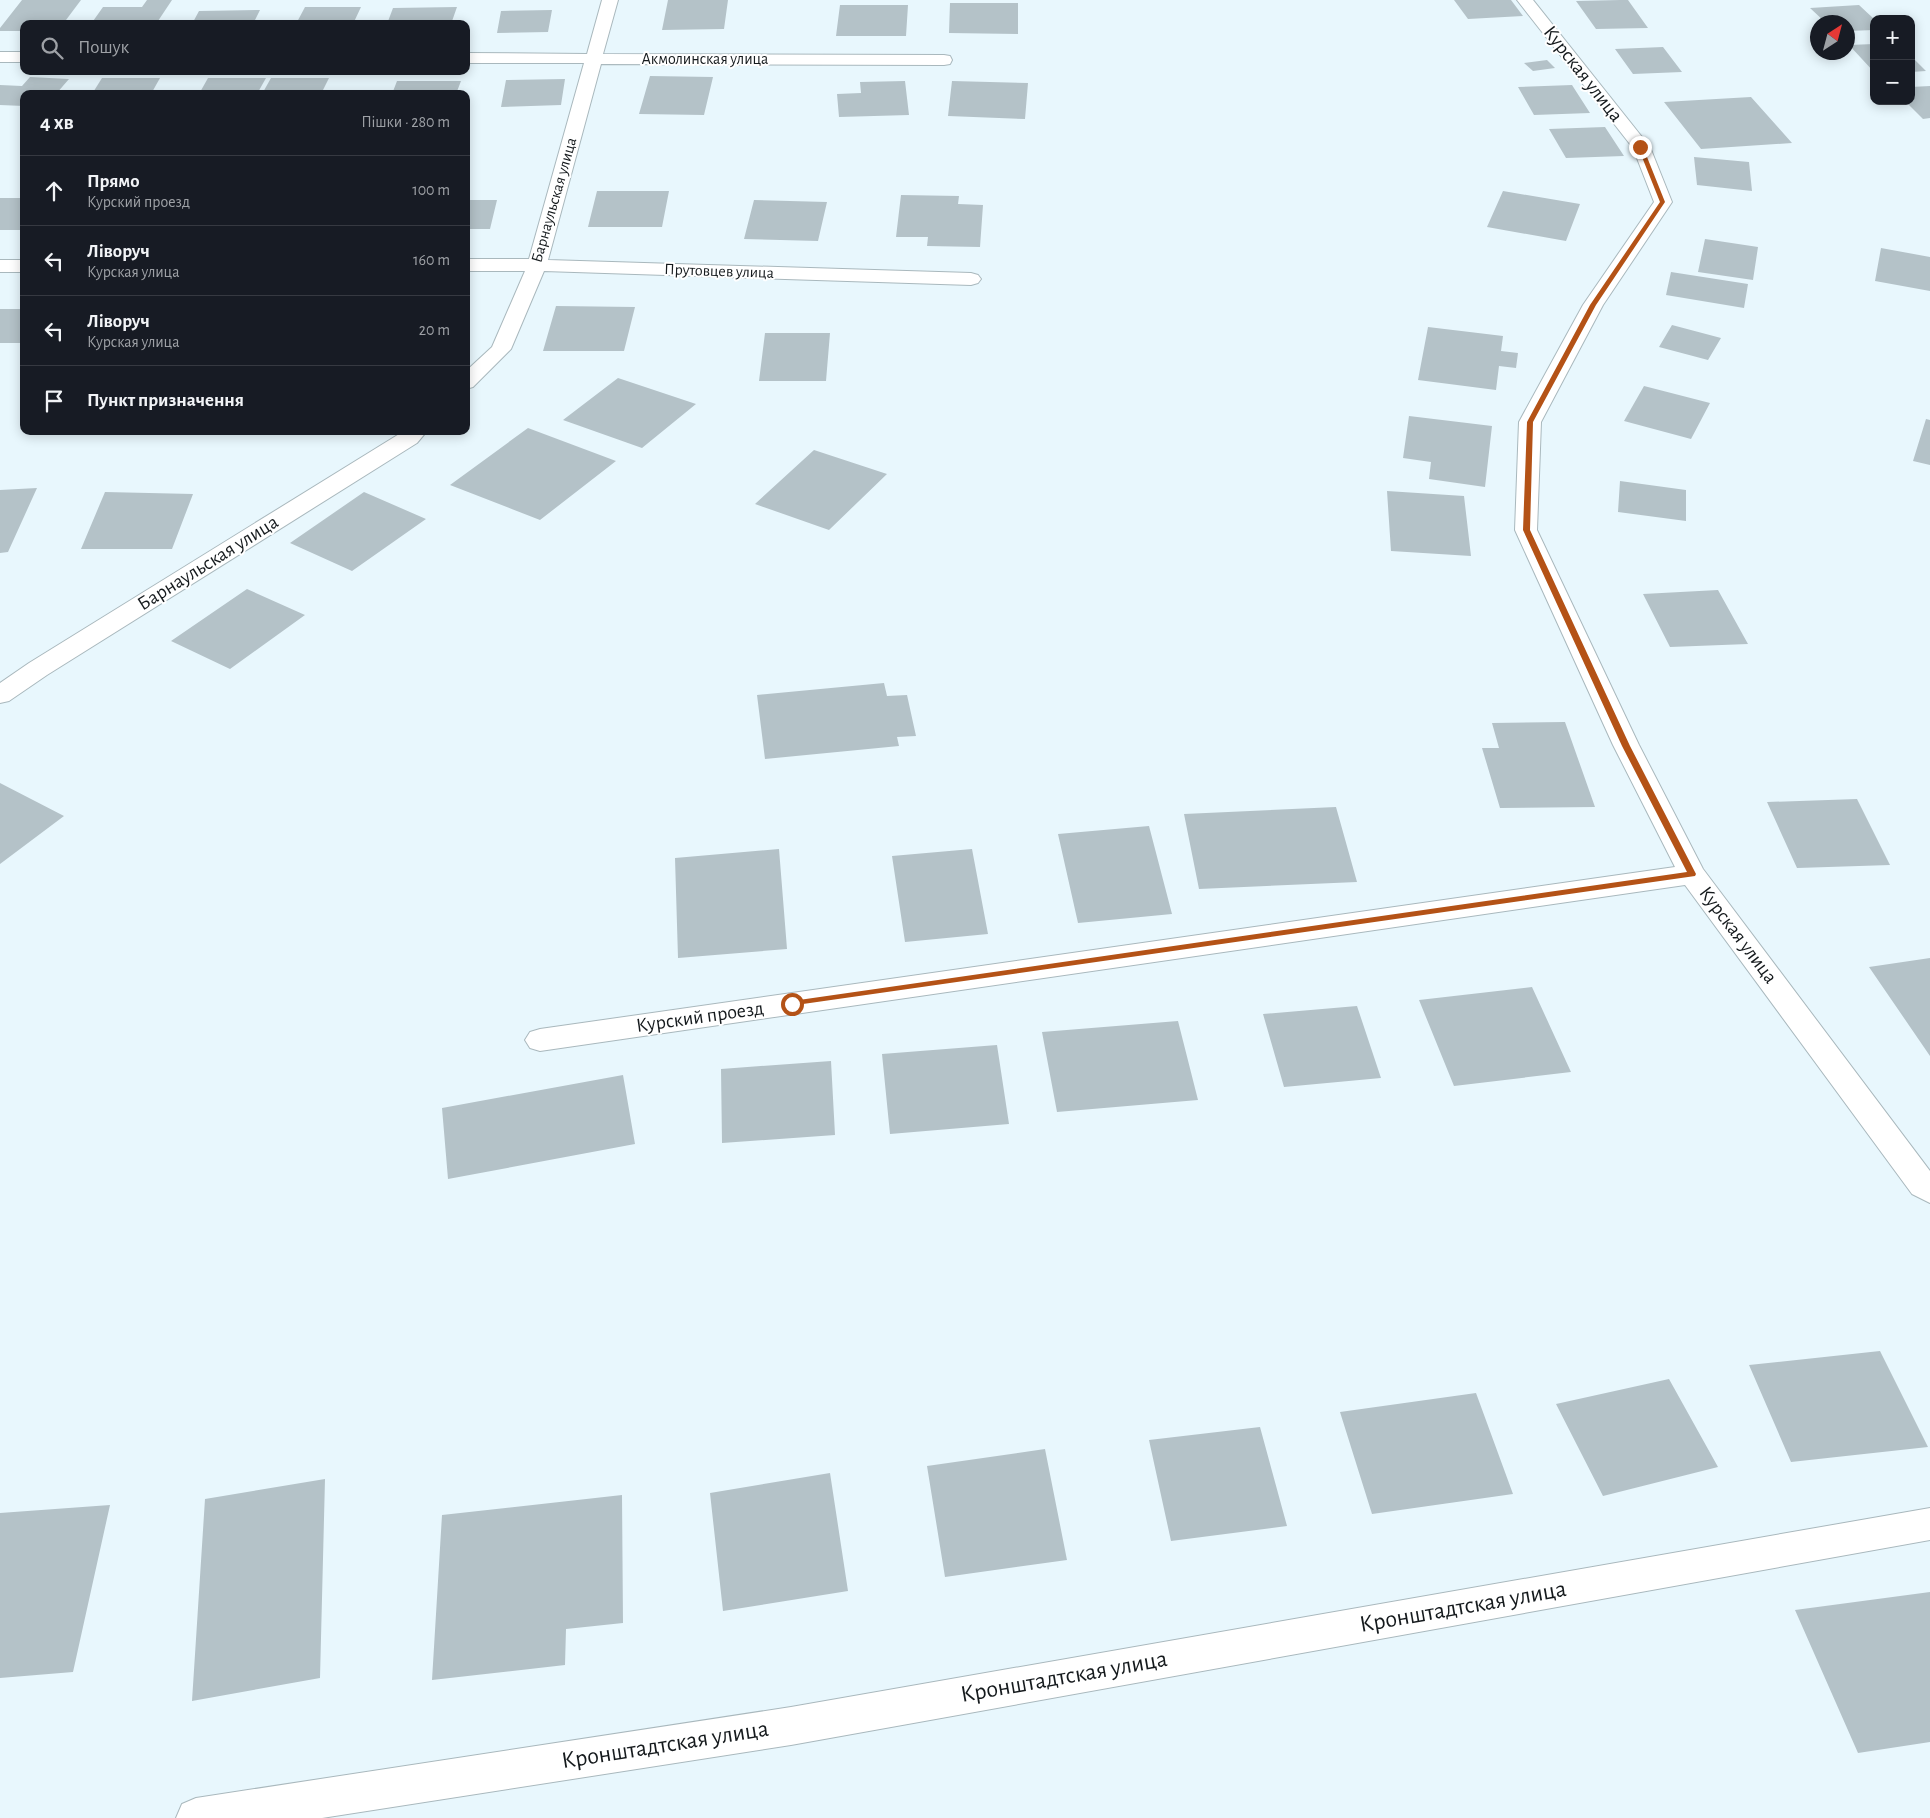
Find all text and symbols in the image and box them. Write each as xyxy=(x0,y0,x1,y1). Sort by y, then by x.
north arrow xyxy=(1810,15,1855,60)
map controls xyxy=(1870,15,1915,105)
button: + xyxy=(1870,15,1915,60)
search box xyxy=(20,20,470,75)
street label: Курская улица xyxy=(1540,22,1626,126)
icon: search xyxy=(38,34,66,62)
text: Пошук xyxy=(78,38,129,57)
street label: Акмолинская улица xyxy=(642,51,768,68)
button: − xyxy=(1870,60,1915,105)
text: 4 хв xyxy=(40,112,74,133)
text: Пішки · 280 m xyxy=(361,114,450,130)
street label: Барнаульская улица xyxy=(528,136,580,265)
route end xyxy=(1629,136,1652,159)
text: Прямо xyxy=(87,172,140,191)
icon: ahead xyxy=(40,177,68,205)
text: 100 m xyxy=(412,182,450,198)
text: Курский проезд xyxy=(87,194,190,210)
text: Ліворуч xyxy=(87,242,150,261)
icon: left xyxy=(40,247,68,275)
text: 160 m xyxy=(413,252,450,268)
street label: Прутовцев улица xyxy=(664,261,774,282)
text: Курская улица xyxy=(87,264,180,280)
text: Ліворуч xyxy=(87,312,150,331)
icon: left xyxy=(40,317,68,345)
text: 20 m xyxy=(419,322,450,338)
text: Курская улица xyxy=(87,334,180,350)
icon: arrive xyxy=(40,387,68,415)
text: Пункт призначення xyxy=(87,391,244,410)
street label: Барнаульская улица xyxy=(134,512,282,614)
street label: Курская улица xyxy=(1695,883,1781,987)
route start xyxy=(781,993,804,1016)
street label: Курский проезд xyxy=(635,998,765,1036)
street label: Кронштадтская улица xyxy=(1358,1577,1568,1637)
street label: Кронштадтская улица xyxy=(959,1647,1169,1707)
street label: Кронштадтская улица xyxy=(560,1717,770,1773)

